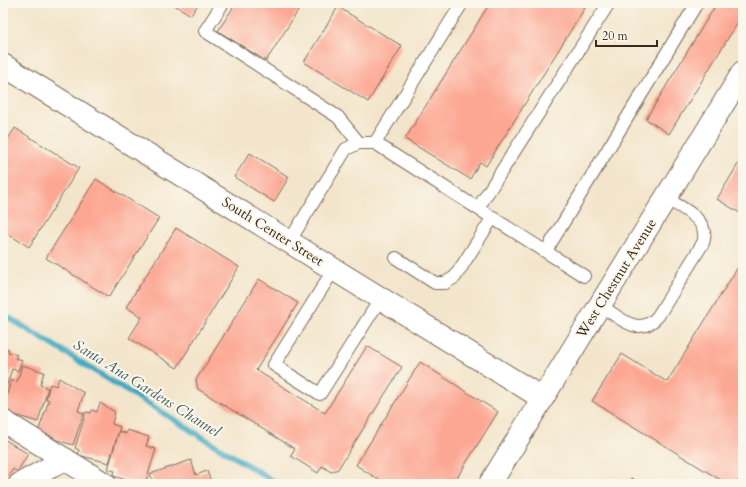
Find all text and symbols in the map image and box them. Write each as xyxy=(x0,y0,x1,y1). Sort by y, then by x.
scale bar xyxy=(596,22,657,48)
text: 20 m xyxy=(602,28,629,44)
street label: South Center Street xyxy=(218,193,328,271)
street label: West Chestnut Avenue xyxy=(571,215,661,343)
water label: Santa Ana Gardens Channel xyxy=(70,335,225,442)

